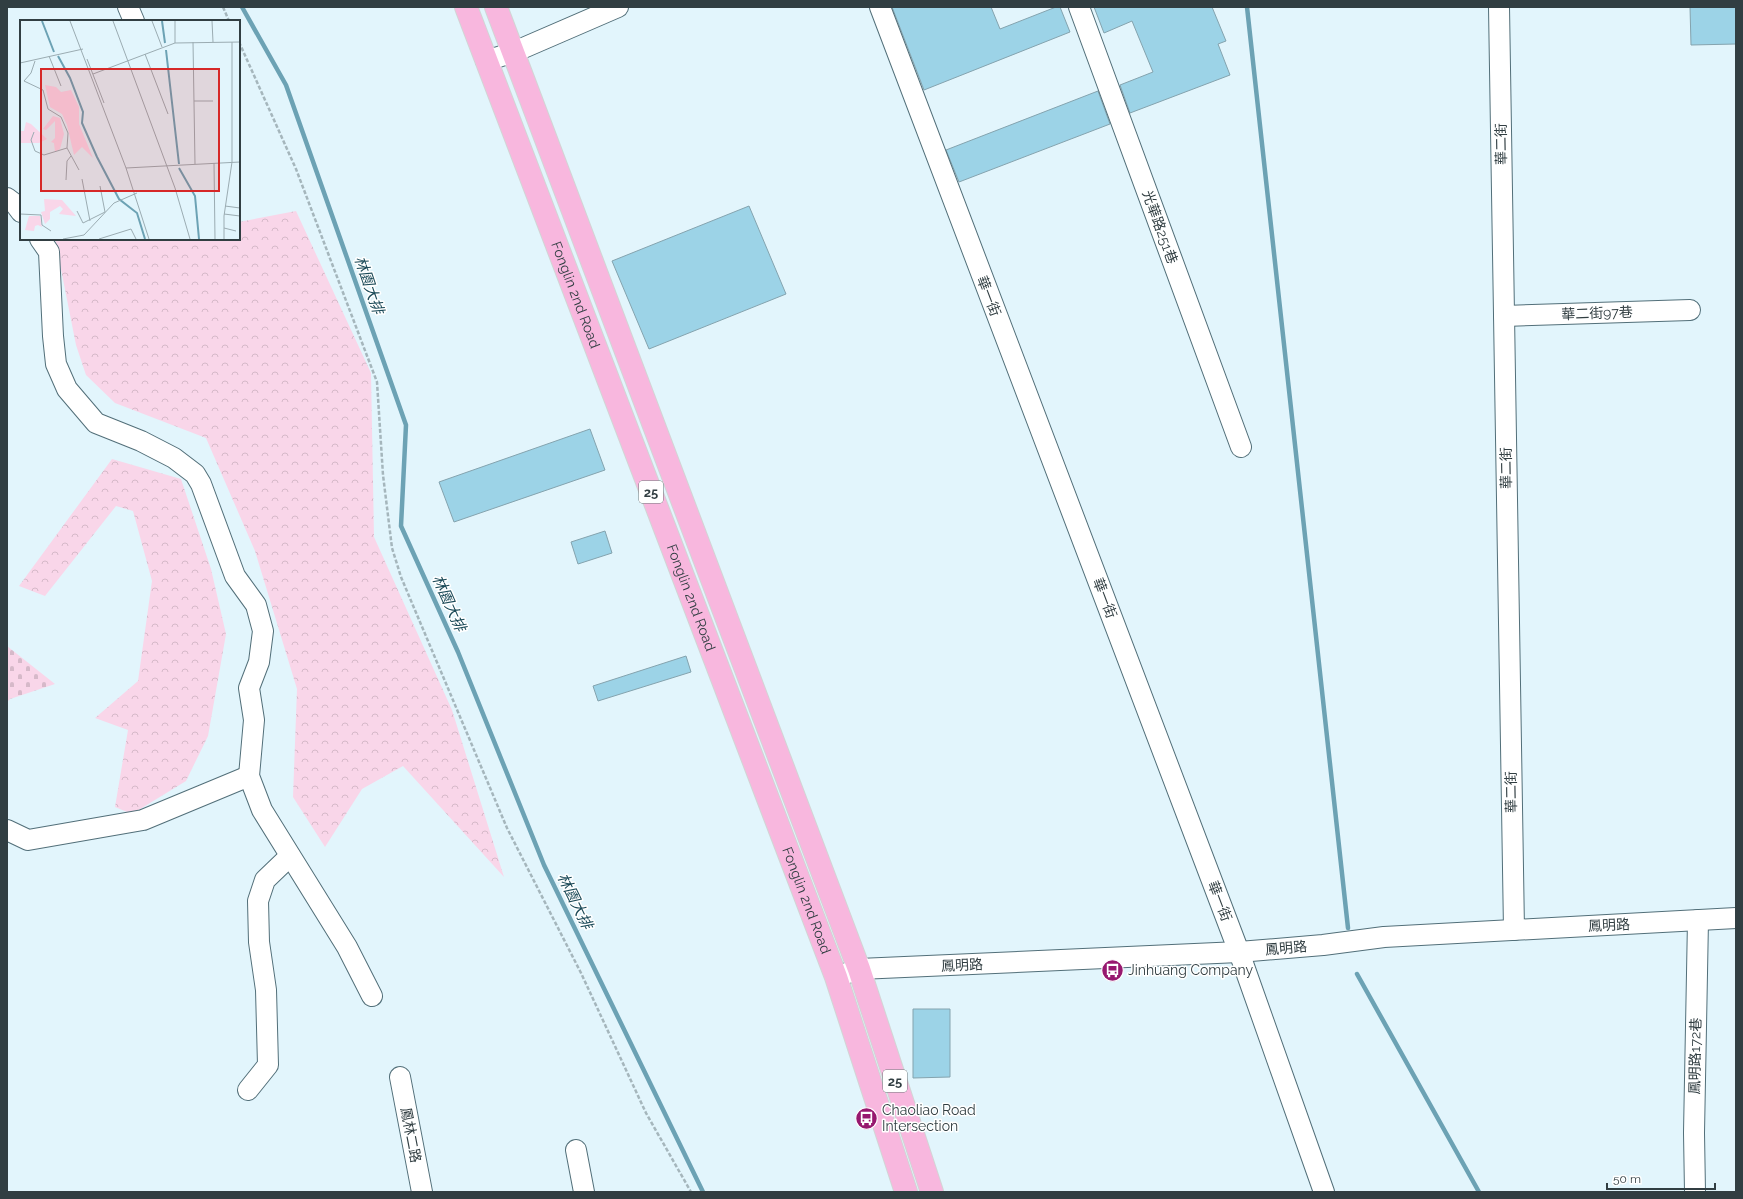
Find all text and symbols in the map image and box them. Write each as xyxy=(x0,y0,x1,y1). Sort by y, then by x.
inset map xyxy=(20,20,240,240)
street label: 華二街 xyxy=(1493,123,1509,165)
street label: 光華路251巷 xyxy=(1139,188,1181,266)
street label: Fonglin 2nd Road xyxy=(548,239,603,350)
water label: 林園大排 xyxy=(351,254,388,318)
street label: 華一街 xyxy=(974,274,1004,318)
street label: 華二街97巷 xyxy=(1561,304,1633,322)
street label: 華二街 xyxy=(1498,447,1514,489)
road number: 25 xyxy=(639,481,663,503)
street label: Fonglin 2nd Road xyxy=(664,542,719,653)
water label: 林園大排 xyxy=(429,572,470,636)
street label: 華一街 xyxy=(1090,576,1120,620)
street label: 華二街 xyxy=(1503,771,1519,813)
street label: Fonglin 2nd Road xyxy=(779,845,834,956)
water label: 林園大排 xyxy=(554,870,597,934)
street label: 華一街 xyxy=(1205,879,1235,923)
street label: 鳳明路 xyxy=(1588,916,1630,934)
street label: 鳳明路 xyxy=(1264,938,1308,958)
street label: 鳳明路 xyxy=(941,956,983,974)
bus stop icon: Jinhuang Company xyxy=(1099,957,1125,983)
place label: Jinhuang Company xyxy=(1128,962,1254,978)
street label: 鳳明路172巷 xyxy=(1686,1018,1704,1094)
road number: 25 xyxy=(883,1070,907,1092)
place label: Chaoliao Road Intersection xyxy=(882,1102,976,1134)
bus stop icon: Chaoliao Road Intersection xyxy=(854,1105,880,1131)
street label: 鳳林二路 xyxy=(398,1106,424,1164)
scale bar xyxy=(1607,1165,1715,1191)
text: 50 m xyxy=(1613,1172,1641,1186)

